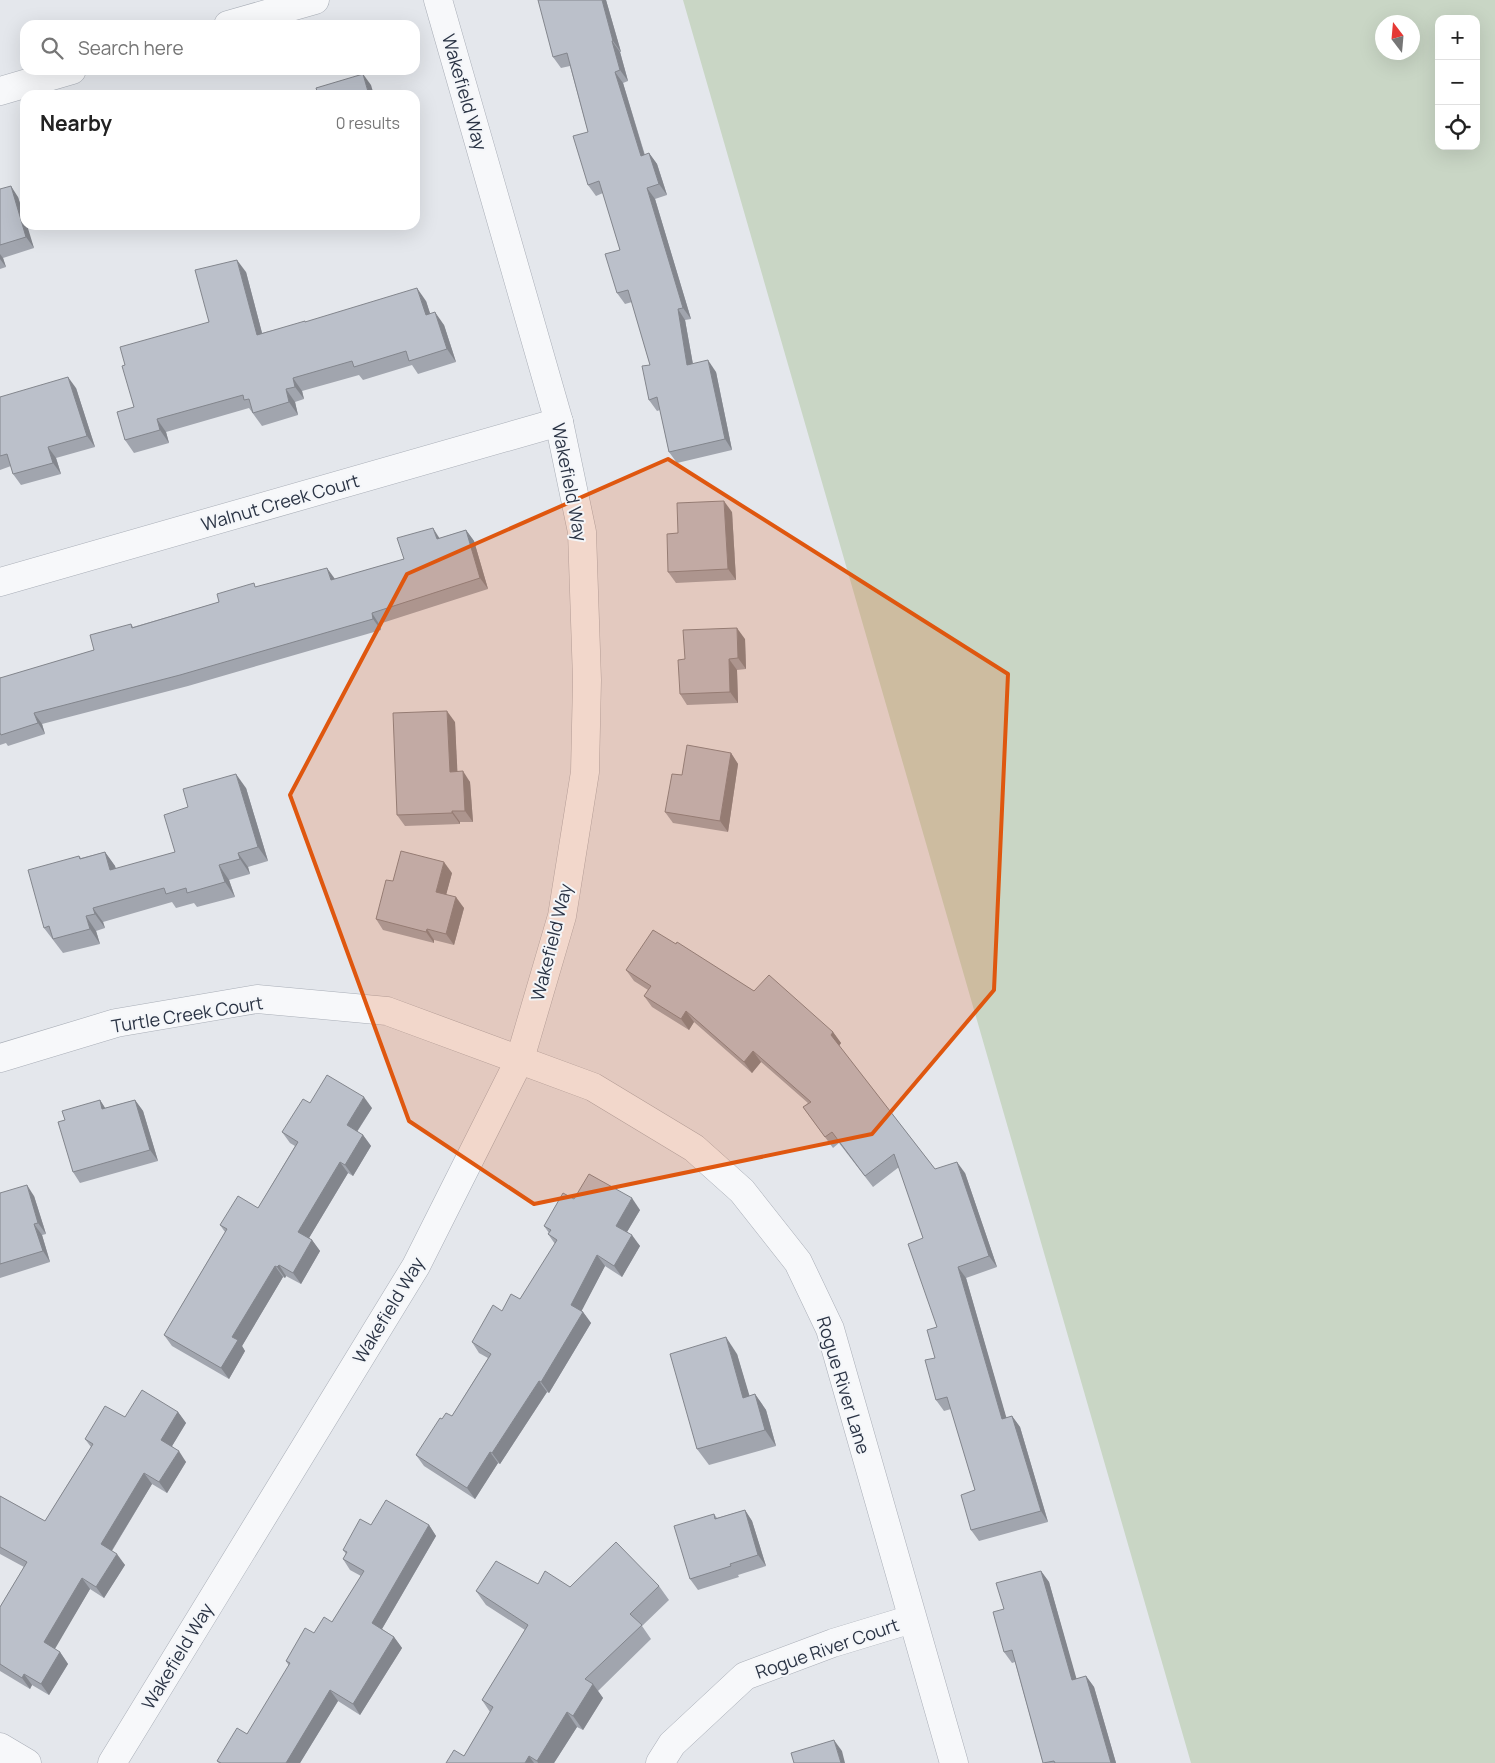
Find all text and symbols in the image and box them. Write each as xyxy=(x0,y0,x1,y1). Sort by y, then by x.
north arrow xyxy=(1375,15,1420,60)
map controls xyxy=(1435,15,1480,150)
button: + xyxy=(1435,15,1480,60)
search box xyxy=(20,20,420,75)
street label: Wakefield Way xyxy=(437,31,493,154)
icon: search xyxy=(38,34,66,62)
text: Search here xyxy=(78,35,184,61)
button: − xyxy=(1435,60,1480,105)
button: locate xyxy=(1435,105,1480,150)
text: Nearby xyxy=(40,109,112,137)
text: 0 results xyxy=(336,112,400,134)
street label: Wakefield Way xyxy=(547,421,593,544)
street label: Walnut Creek Court xyxy=(198,468,362,536)
street label: Wakefield Way xyxy=(525,880,577,1003)
street label: Turtle Creek Court xyxy=(109,990,265,1038)
street label: Wakefield Way xyxy=(347,1252,429,1368)
street label: Rogue River Lane xyxy=(812,1313,876,1457)
street label: Wakefield Way xyxy=(136,1598,218,1714)
street label: Rogue River Court xyxy=(752,1612,902,1684)

